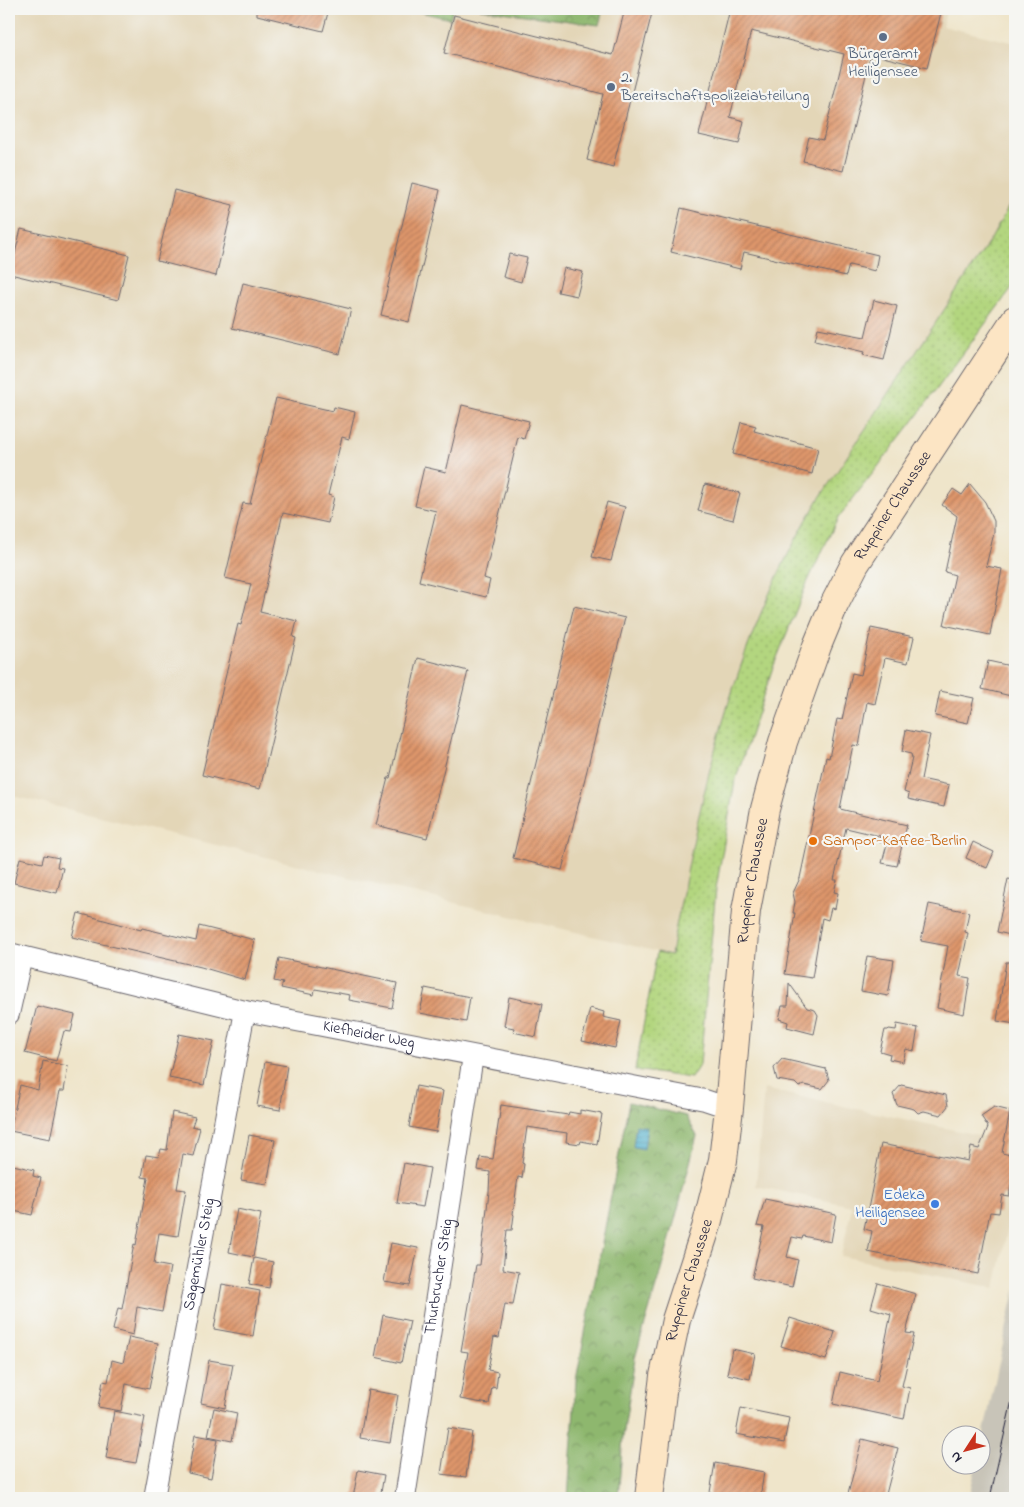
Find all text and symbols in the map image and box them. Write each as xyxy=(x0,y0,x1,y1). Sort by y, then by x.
marker: Bürgeramt Heiligensee xyxy=(877,31,889,43)
place label: Bürgeramt Heiligensee xyxy=(847,42,919,84)
place label: 2. Bereitschaftspolizeiabteilung xyxy=(620,66,809,108)
marker: 2. Bereitschaftspolizeiabteilung xyxy=(605,81,617,93)
street label: Ruppiner Chaussee xyxy=(848,445,938,566)
street label: Ruppiner Chaussee xyxy=(731,815,775,945)
place label: Sampor-Kaffee-Berlin xyxy=(823,829,967,853)
marker: Sampor-Kaffee-Berlin xyxy=(807,835,819,847)
street label: Kiefheider Weg xyxy=(321,1014,417,1056)
place label: Edeka Heiligensee xyxy=(855,1183,926,1225)
street label: Sagemühler Steig xyxy=(177,1196,222,1313)
marker: Edeka Heiligensee xyxy=(929,1198,941,1210)
street label: Ruppiner Chaussee xyxy=(660,1216,720,1344)
street label: Thurbrucher Steig xyxy=(418,1217,460,1336)
north arrow xyxy=(942,1424,992,1474)
text: N xyxy=(945,1447,968,1467)

